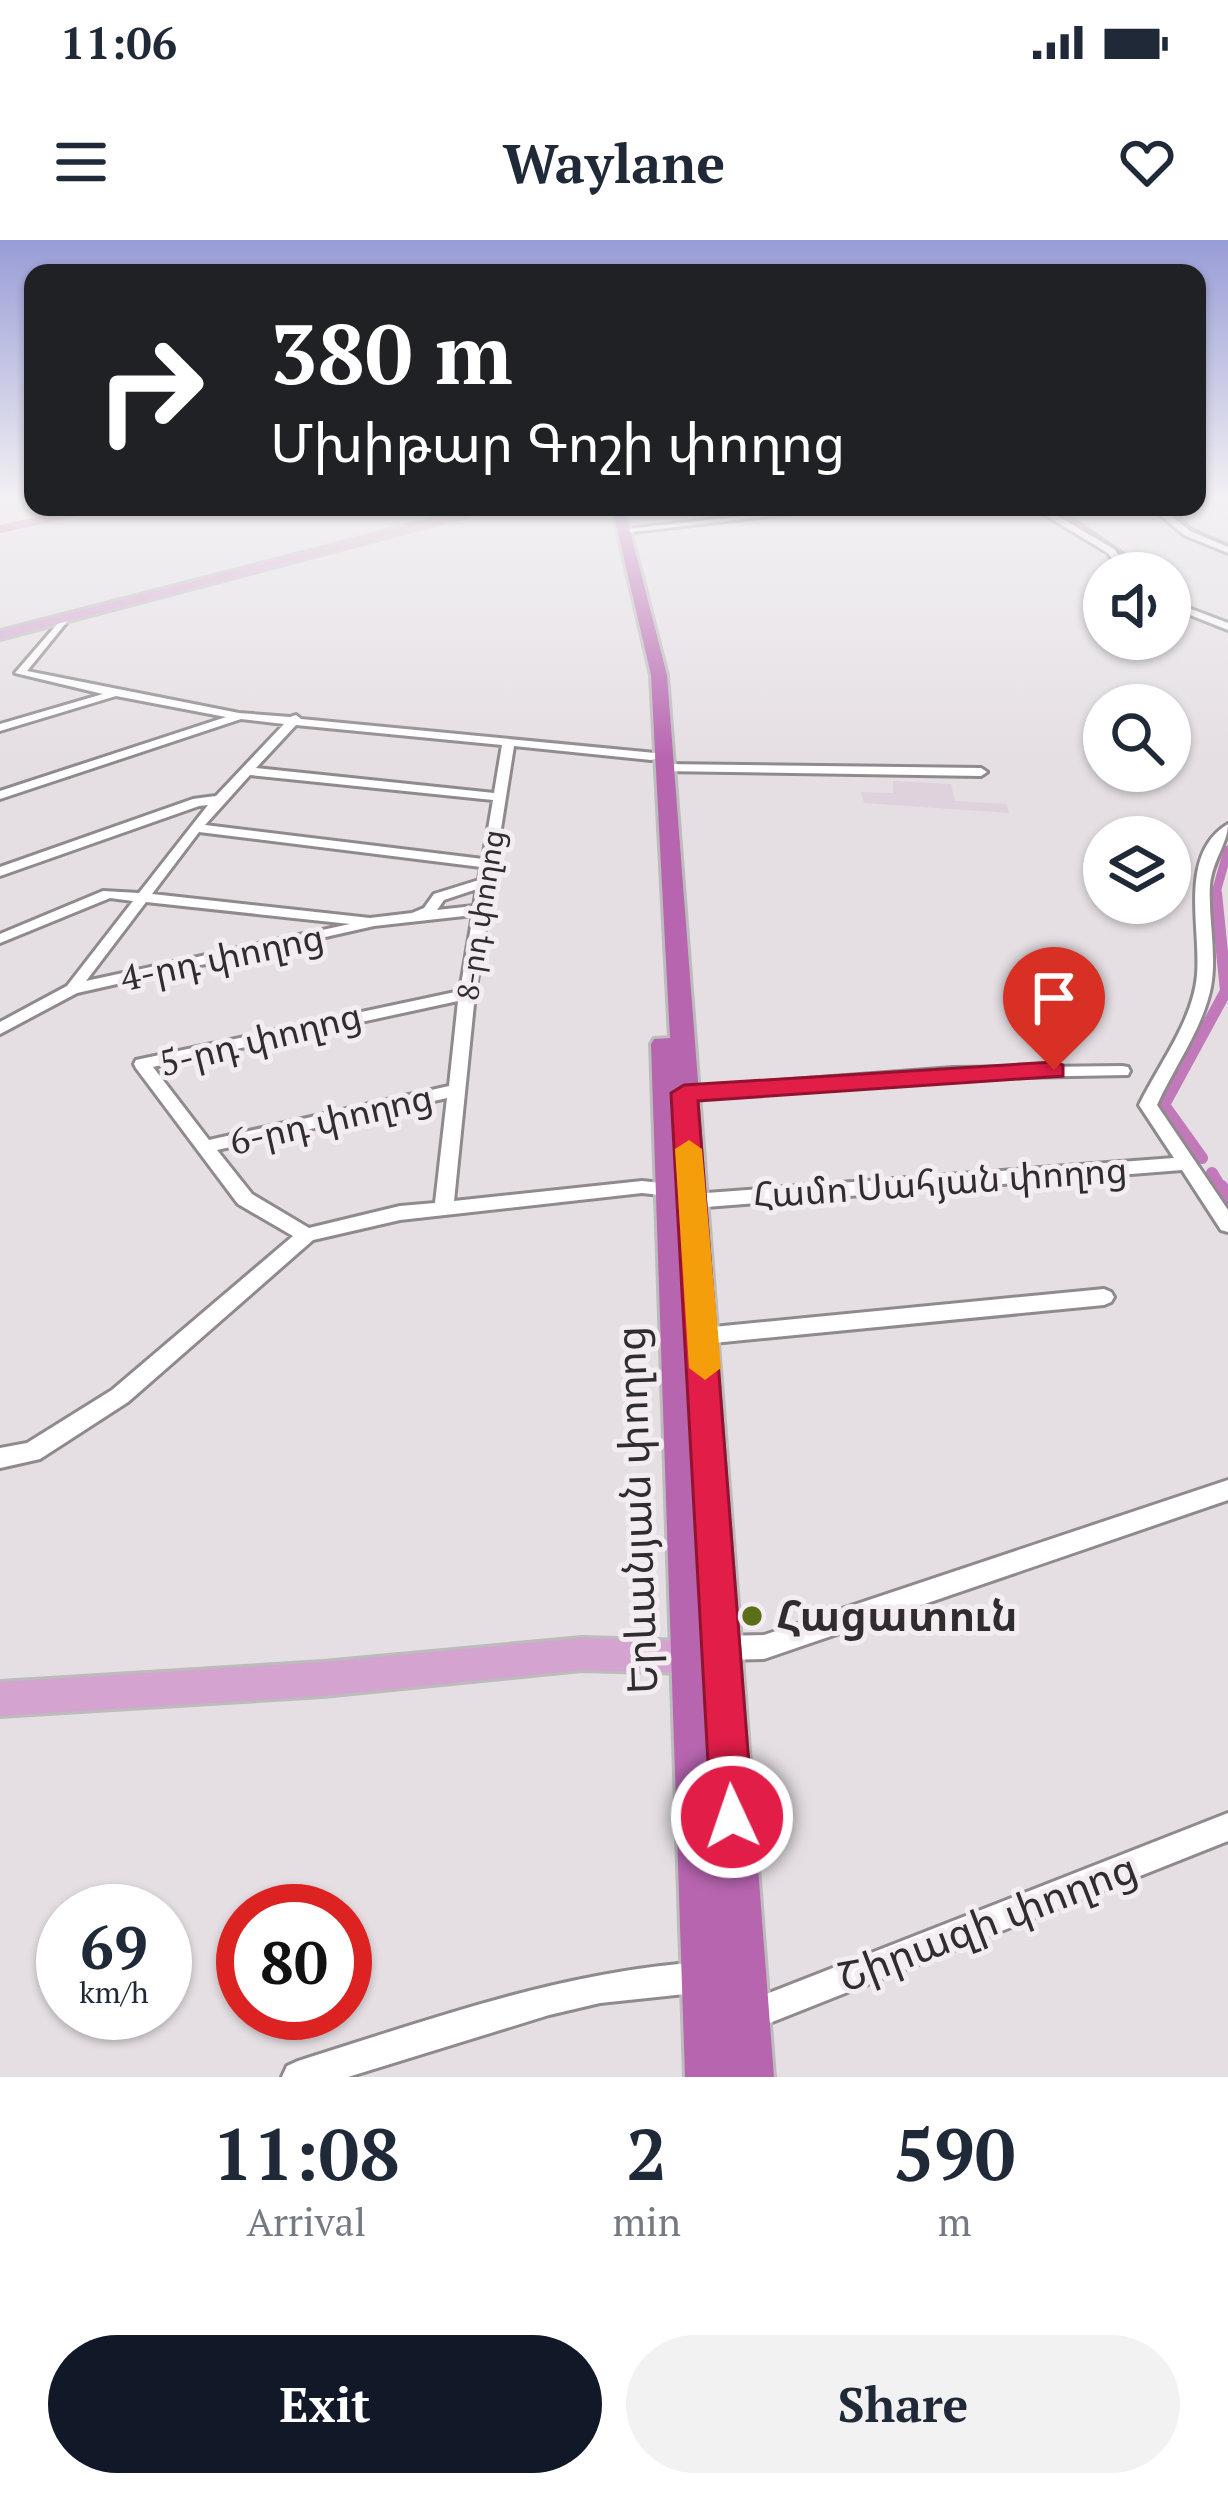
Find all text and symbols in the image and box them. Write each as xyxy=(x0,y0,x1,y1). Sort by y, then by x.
text: 11:06 xyxy=(60,12,177,72)
text: Waylane xyxy=(503,127,725,198)
icon: menu xyxy=(48,129,114,195)
icon: heart xyxy=(1114,129,1180,195)
text: 380 m xyxy=(270,297,513,408)
icon: right xyxy=(72,312,228,468)
text: Մխիթար Գոշի փողոց xyxy=(270,406,845,477)
map controls xyxy=(1083,552,1191,924)
button: sound xyxy=(1083,552,1191,660)
button: search xyxy=(1083,684,1191,792)
button: layers xyxy=(1083,816,1191,924)
street label: 8-րդ փողոց xyxy=(447,827,513,1003)
street label: 4-րդ փողոց xyxy=(116,912,328,1001)
pin xyxy=(1003,947,1105,1070)
icon: arrive xyxy=(1021,965,1087,1031)
street label: 5-րդ փողոց xyxy=(154,991,366,1086)
street label: 6-րդ փողոց xyxy=(225,1072,437,1165)
street label: Համո Սահյան փողոց xyxy=(751,1145,1129,1218)
street label: Երևանյան փողոց xyxy=(601,1325,669,1695)
place label: Հացատուն xyxy=(776,1587,1018,1643)
marker: Հացատուն xyxy=(739,1603,765,1629)
position arrow xyxy=(669,1754,795,1880)
street label: Շիրազի փողոց xyxy=(829,1838,1144,2004)
speed limit sign: 80 xyxy=(216,1884,372,2040)
text: 69 xyxy=(80,1907,148,1986)
text: km/h xyxy=(79,1972,149,2012)
text: 11:08 xyxy=(212,2105,400,2201)
text: 2 xyxy=(626,2105,667,2201)
text: 590 xyxy=(893,2105,1015,2201)
text: Arrival xyxy=(246,2195,366,2247)
text: min xyxy=(612,2195,681,2247)
text: m xyxy=(938,2195,971,2247)
button: Exit xyxy=(48,2335,602,2473)
button: Share xyxy=(626,2335,1180,2473)

